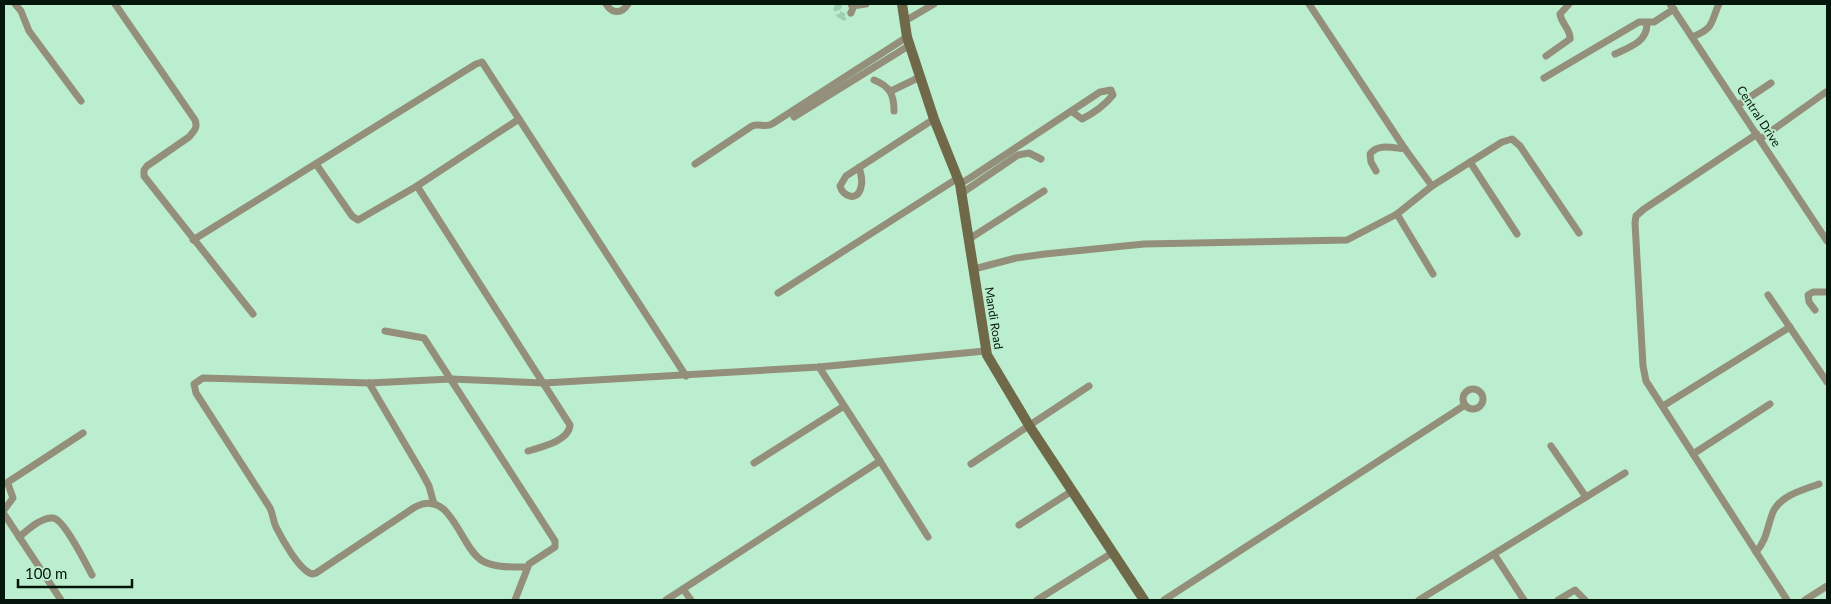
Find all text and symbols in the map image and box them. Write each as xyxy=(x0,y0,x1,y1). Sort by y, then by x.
street label: Central Drive xyxy=(1734,83,1784,149)
street label: Mandi Road xyxy=(982,286,1006,350)
scale bar xyxy=(18,556,131,588)
text: 100 m xyxy=(25,564,67,582)

